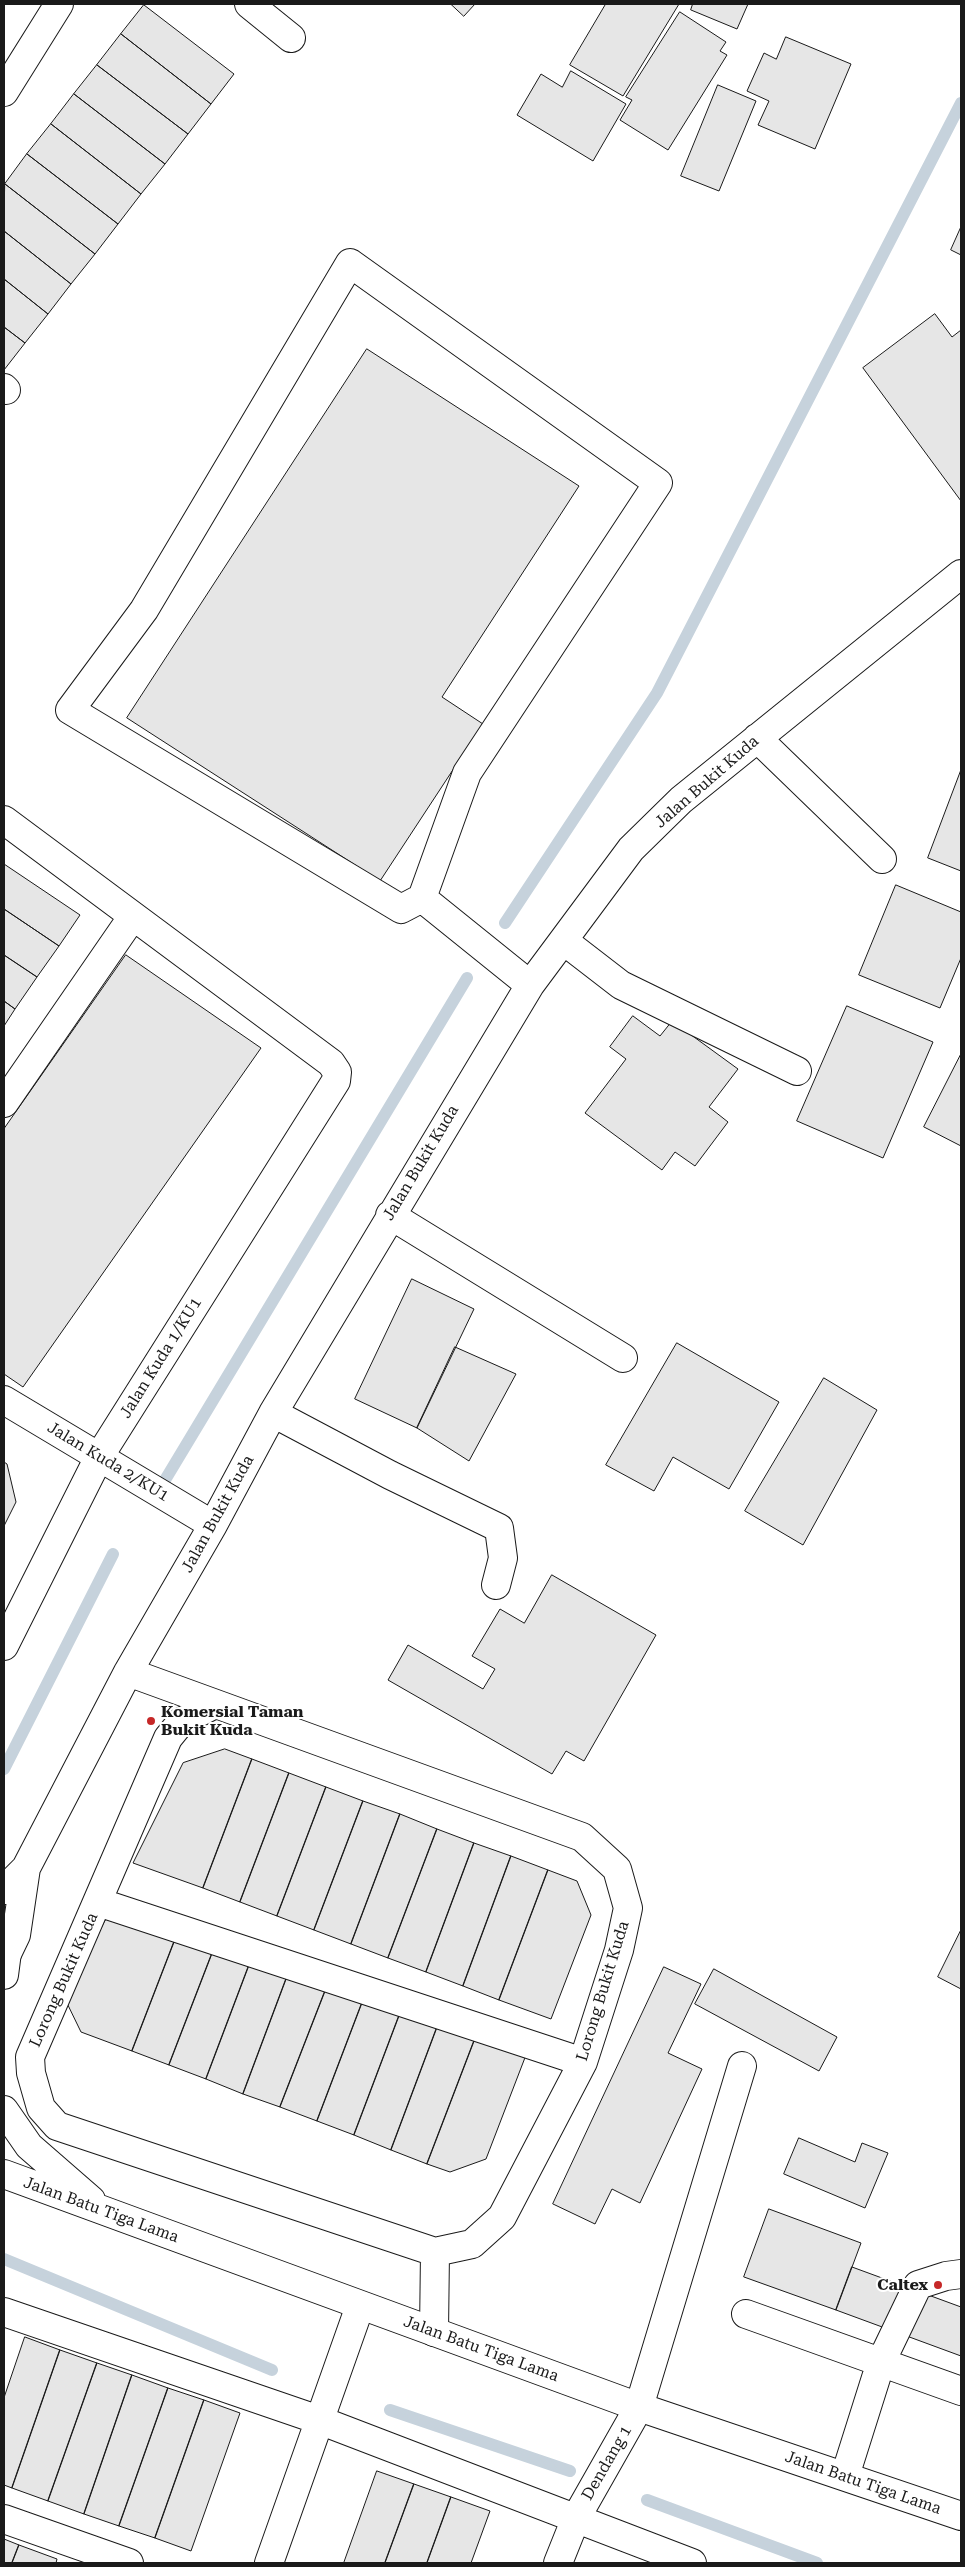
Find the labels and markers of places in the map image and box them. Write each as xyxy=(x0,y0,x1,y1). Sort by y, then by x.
place label: Komersial Taman Bukit Kuda xyxy=(161,1702,304,1740)
marker: Komersial Taman Bukit Kuda xyxy=(145,1715,157,1727)
place label: Caltex xyxy=(877,2275,928,2295)
marker: Caltex xyxy=(932,2279,944,2291)

